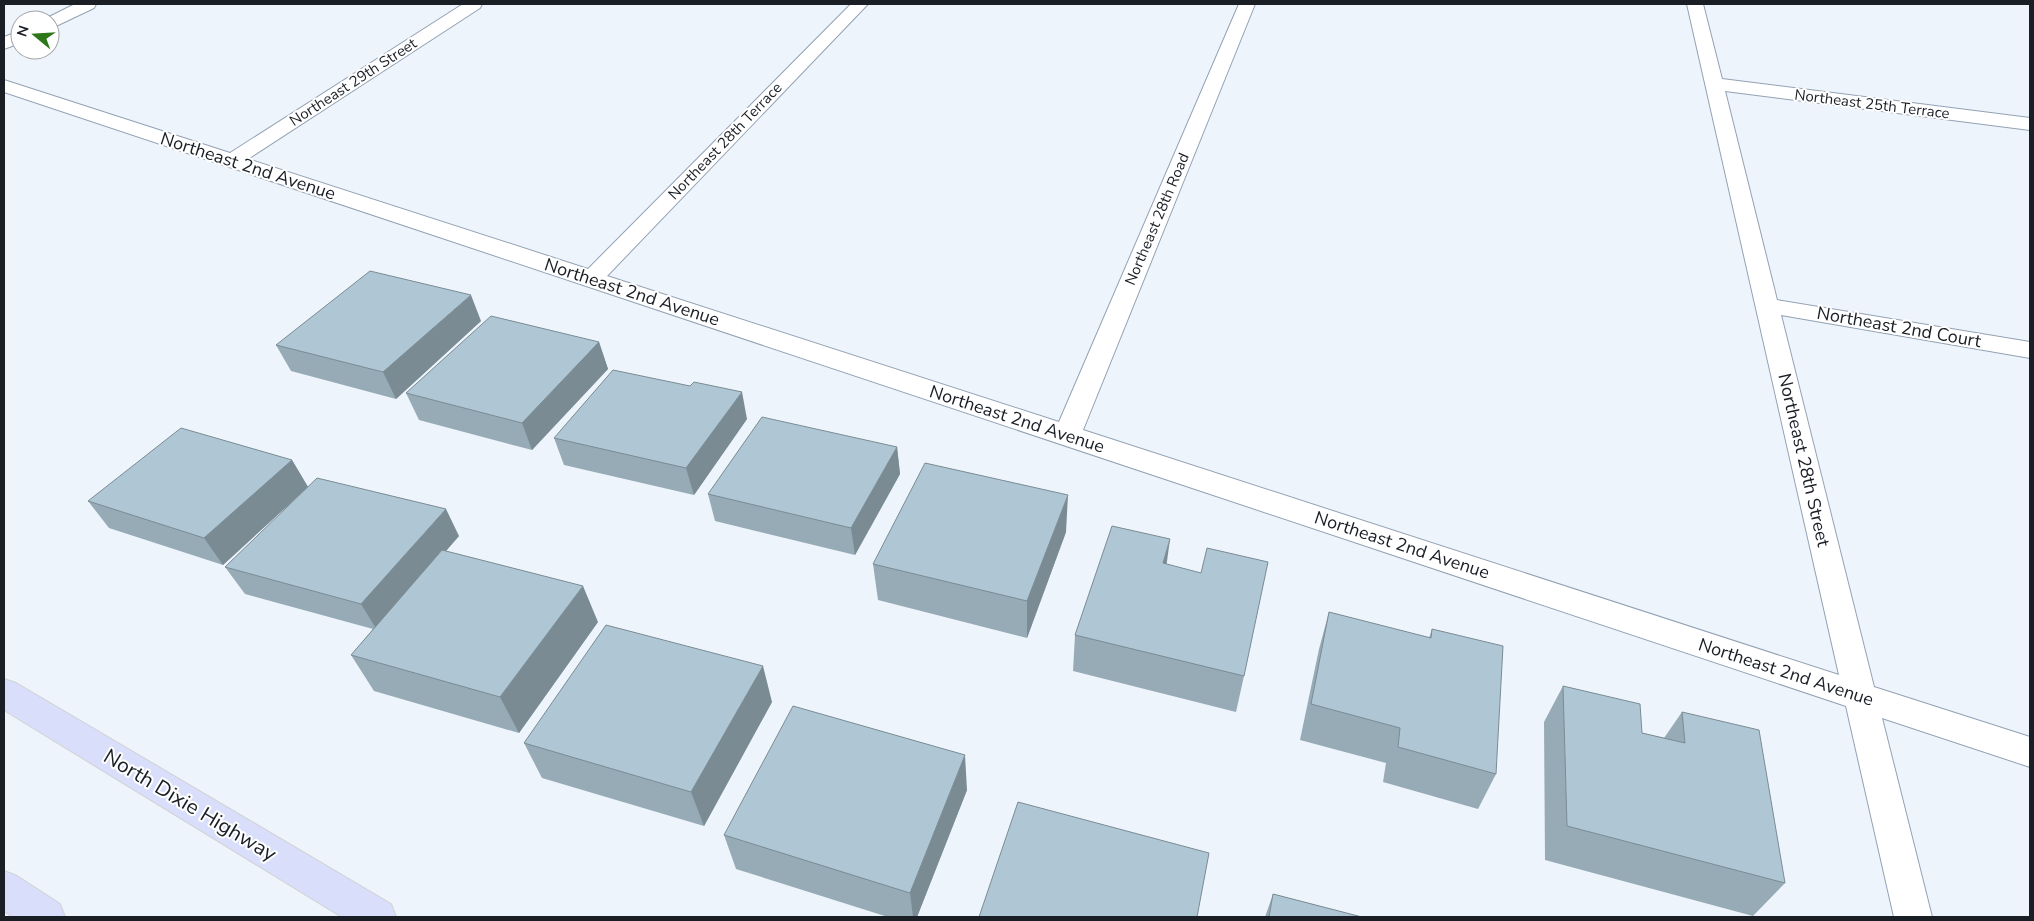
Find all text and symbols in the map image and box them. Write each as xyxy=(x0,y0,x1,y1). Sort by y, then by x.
north arrow xyxy=(10,10,60,60)
text: N xyxy=(12,23,34,39)
street label: Northeast 29th Street xyxy=(286,33,421,131)
street label: Northeast 28th Terrace xyxy=(664,78,786,204)
street label: Northeast 25th Terrace xyxy=(1793,85,1951,123)
street label: Northeast 2nd Avenue xyxy=(157,126,339,206)
street label: Northeast 28th Road xyxy=(1120,150,1194,288)
street label: Northeast 2nd Avenue xyxy=(541,252,723,332)
street label: Northeast 2nd Court xyxy=(1815,301,1984,353)
street label: Northeast 28th Street xyxy=(1772,371,1836,550)
street label: Northeast 2nd Avenue xyxy=(926,379,1108,459)
street label: Northeast 2nd Avenue xyxy=(1311,505,1493,585)
street label: Northeast 2nd Avenue xyxy=(1695,632,1877,712)
street label: North Dixie Highway xyxy=(98,742,282,868)

